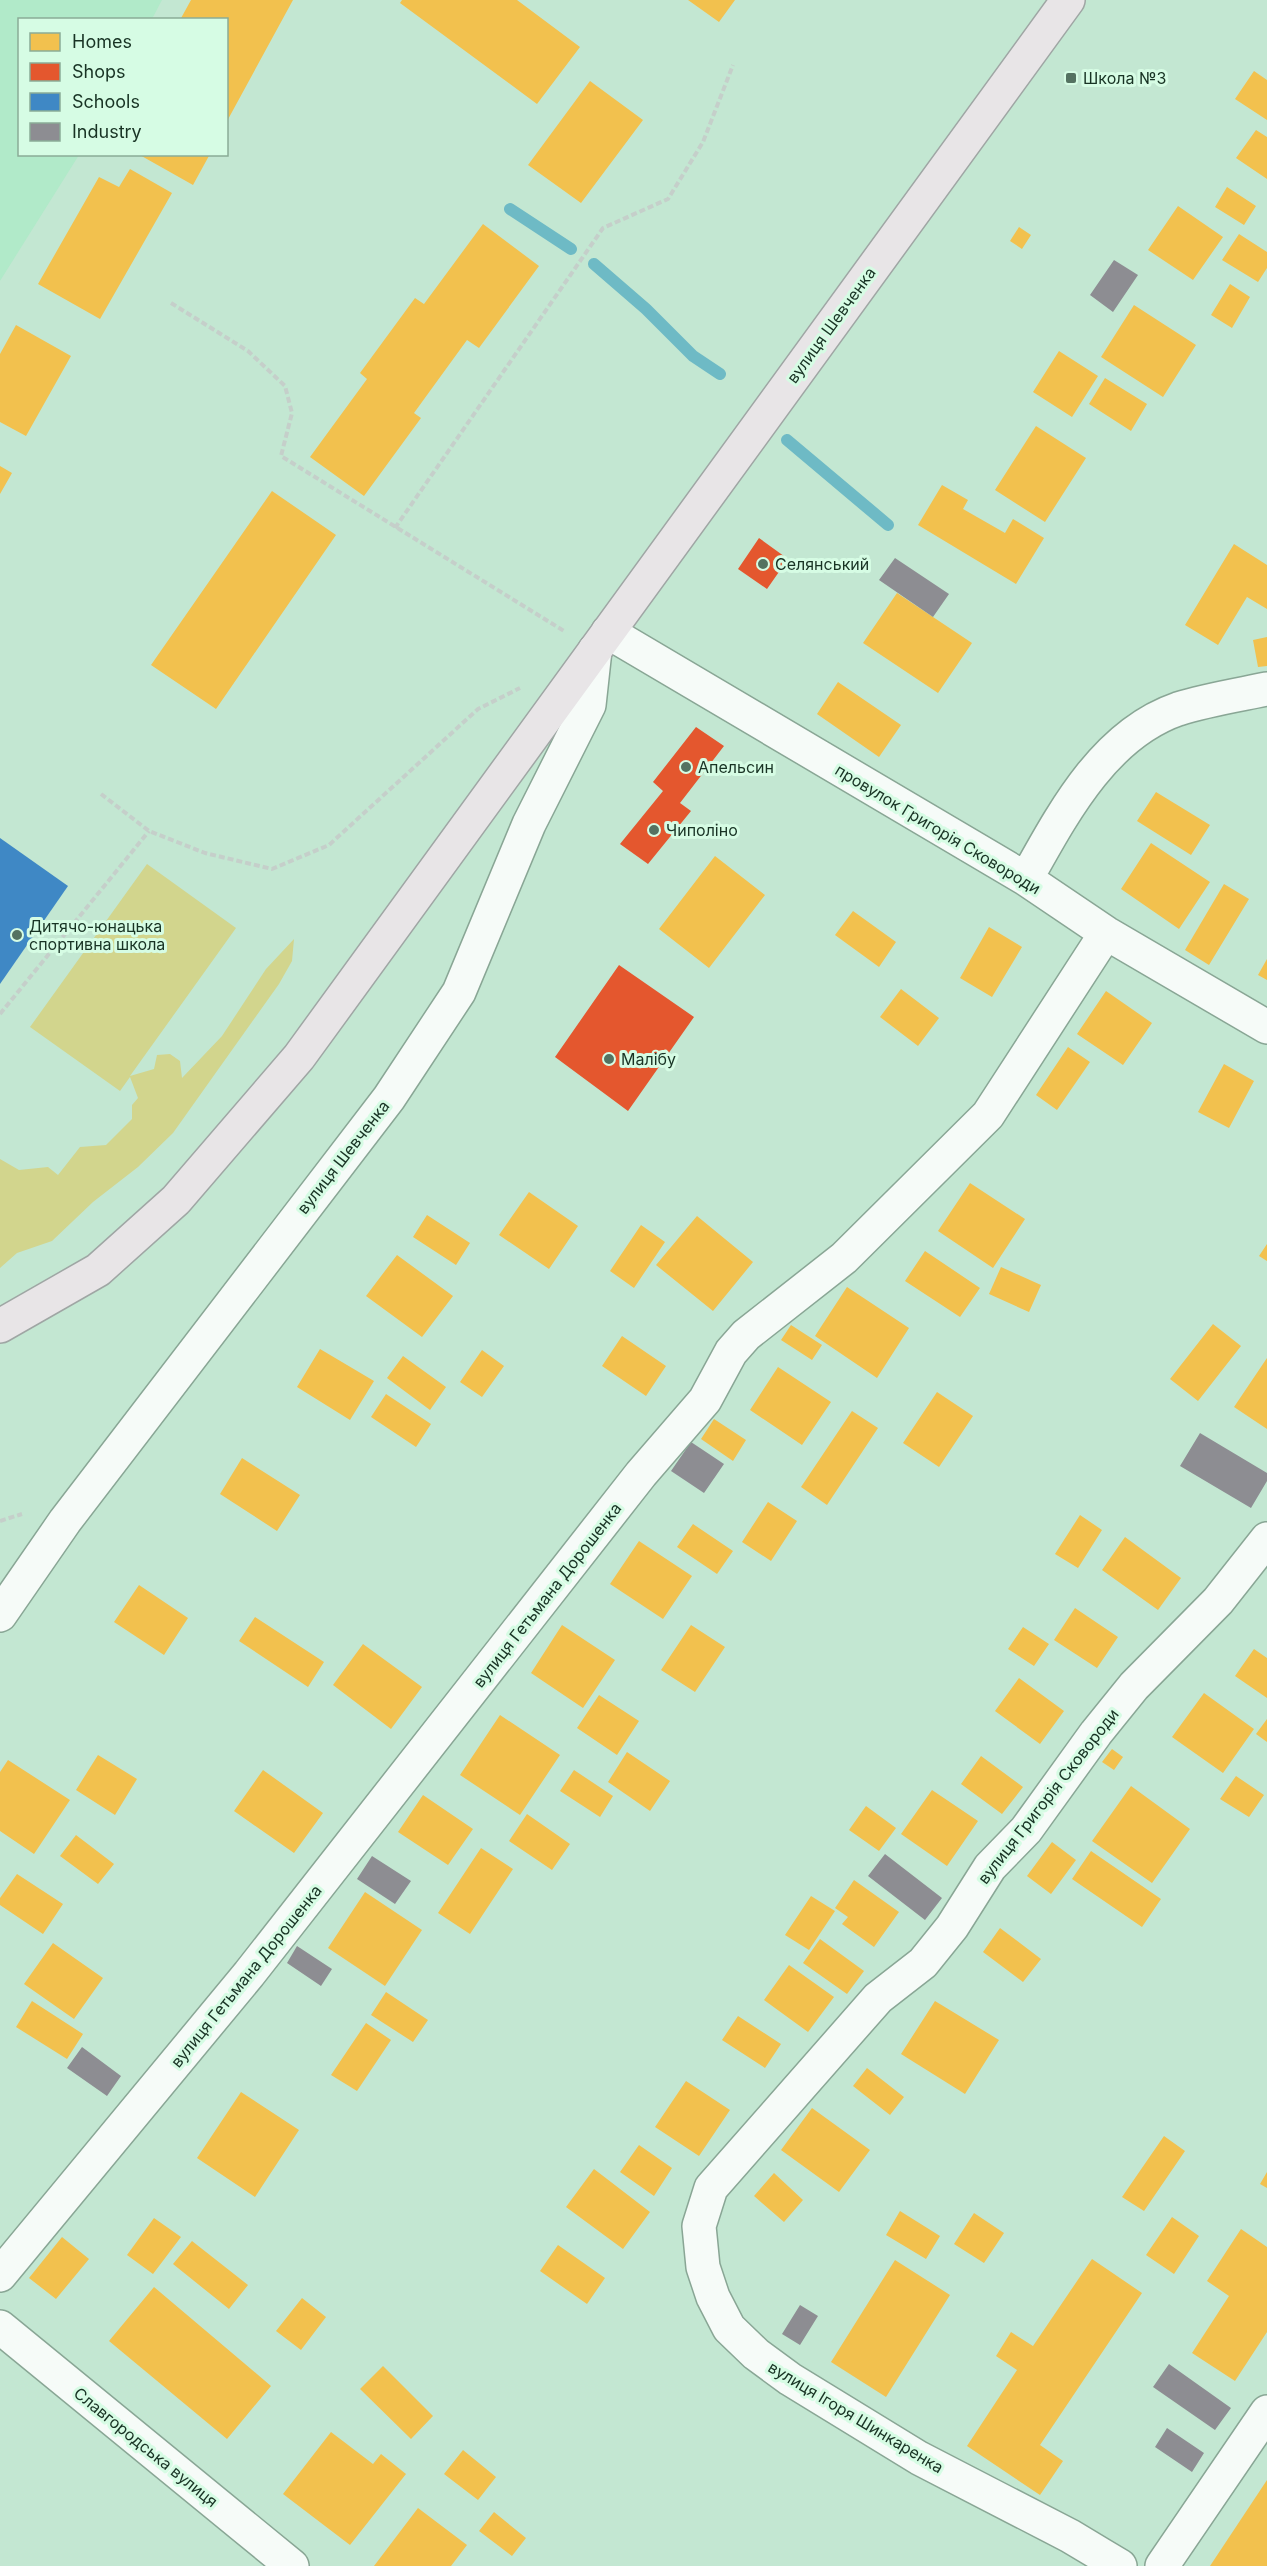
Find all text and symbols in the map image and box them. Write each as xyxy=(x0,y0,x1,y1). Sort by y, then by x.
legend xyxy=(18,18,228,156)
text: Homes xyxy=(72,31,132,52)
text: Shops xyxy=(72,61,126,82)
place label: Школа №3 xyxy=(1083,68,1166,88)
marker: Школа №3 xyxy=(1064,71,1078,85)
text: Schools xyxy=(72,91,140,112)
text: Industry xyxy=(72,121,142,142)
street label: вулиця Шевченка xyxy=(782,263,880,387)
place label: Селянський xyxy=(775,554,869,574)
marker: Селянський xyxy=(756,557,770,571)
place label: Апельсин xyxy=(698,757,774,777)
marker: Апельсин xyxy=(679,760,693,774)
street label: провулок Григорія Сковороди xyxy=(832,760,1044,898)
place label: Чиполіно xyxy=(666,820,738,840)
marker: Чиполіно xyxy=(647,823,661,837)
place label: Дитячо-юнацька спортивна школа xyxy=(29,916,165,954)
marker: Дитячо-юнацька спортивна школа xyxy=(10,928,24,942)
place label: Малібу xyxy=(621,1049,676,1069)
marker: Малібу xyxy=(602,1052,616,1066)
street label: вулиця Шевченка xyxy=(293,1096,393,1218)
street label: вулиця Гетьмана Дорошенка xyxy=(469,1499,625,1691)
street label: вулиця Григорія Сковороди xyxy=(973,1704,1123,1888)
street label: вулиця Гетьмана Дорошенка xyxy=(166,1881,326,2071)
street label: вулиця Ігоря Шинкаренка xyxy=(765,2357,947,2477)
street label: Славгородська вулиця xyxy=(70,2383,222,2511)

